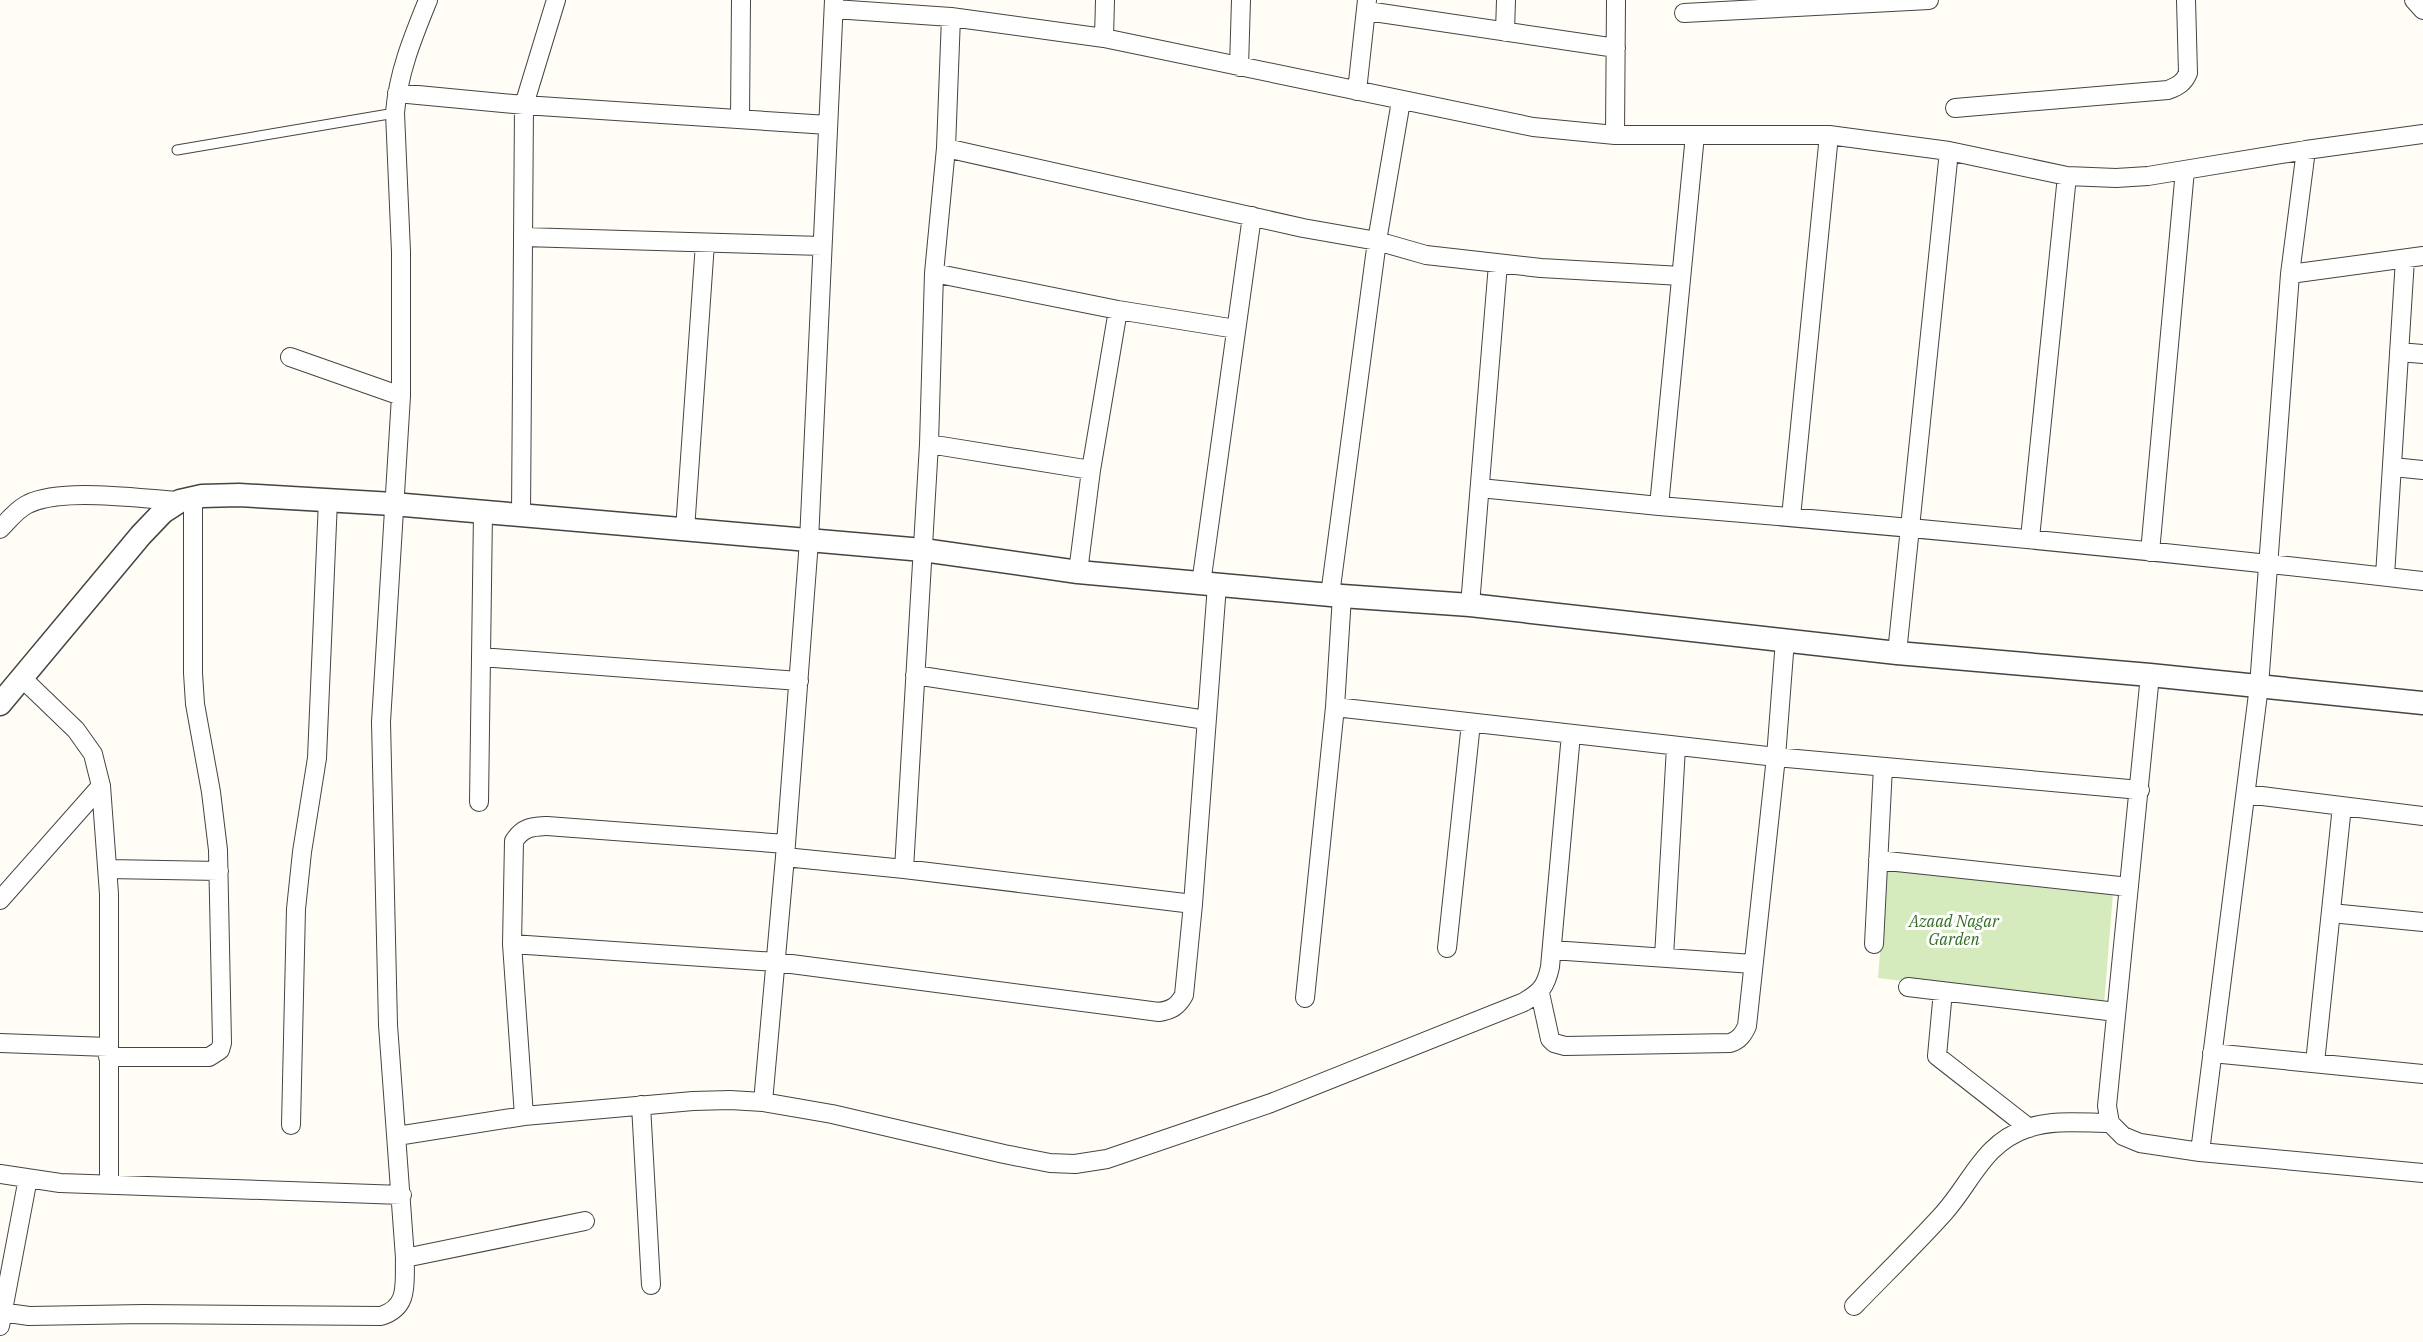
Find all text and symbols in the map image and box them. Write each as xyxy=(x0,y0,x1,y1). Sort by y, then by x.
park label: Azaad Nagar Garden xyxy=(1908,911,2000,949)

